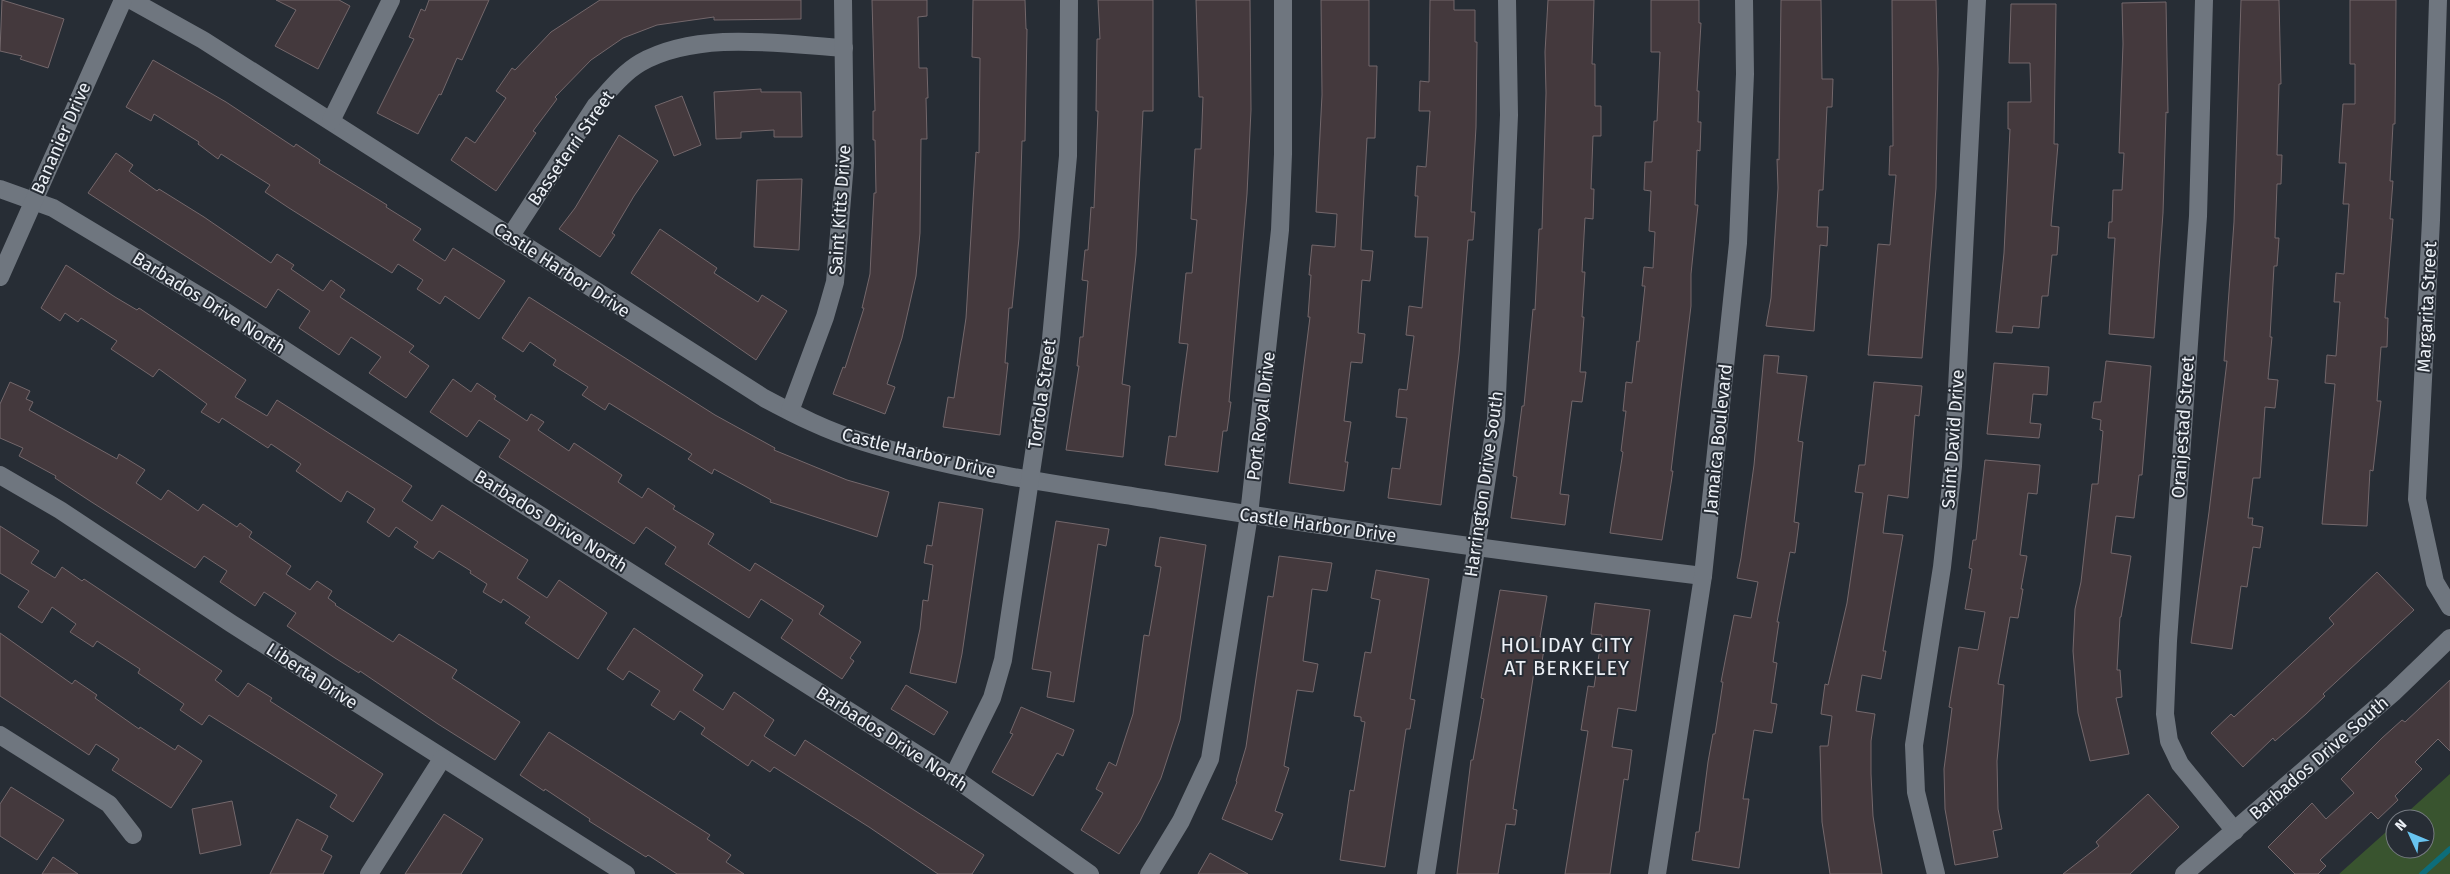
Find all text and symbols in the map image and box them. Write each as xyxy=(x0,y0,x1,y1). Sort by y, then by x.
street label: Bananier Drive xyxy=(26,79,96,197)
street label: Basseterri Street xyxy=(523,86,619,210)
street label: Saint Kitts Drive xyxy=(824,144,856,276)
street label: Castle Harbor Drive xyxy=(490,218,634,322)
street label: Margarita Street xyxy=(2413,240,2441,373)
street label: Barbados Drive North xyxy=(128,247,290,359)
street label: Tortola Street xyxy=(1023,337,1061,451)
street label: Port Royal Drive xyxy=(1242,350,1280,482)
street label: Oranjestad Street xyxy=(2167,354,2199,499)
street label: Jamaica Boulevard xyxy=(1699,363,1737,515)
street label: Saint David Drive xyxy=(1937,369,1969,509)
street label: Harrington Drive South xyxy=(1460,389,1508,579)
street label: Castle Harbor Drive xyxy=(840,423,998,483)
street label: Barbados Drive North xyxy=(470,465,632,577)
street label: Castle Harbor Drive xyxy=(1238,503,1398,547)
district label: HOLIDAY CITY AT BERKELEY xyxy=(1500,633,1634,680)
street label: Liberta Drive xyxy=(262,638,362,714)
street label: Barbados Drive North xyxy=(812,682,972,796)
street label: Barbados Drive South xyxy=(2245,692,2393,824)
north arrow xyxy=(2385,809,2435,859)
text: N xyxy=(2392,816,2410,835)

